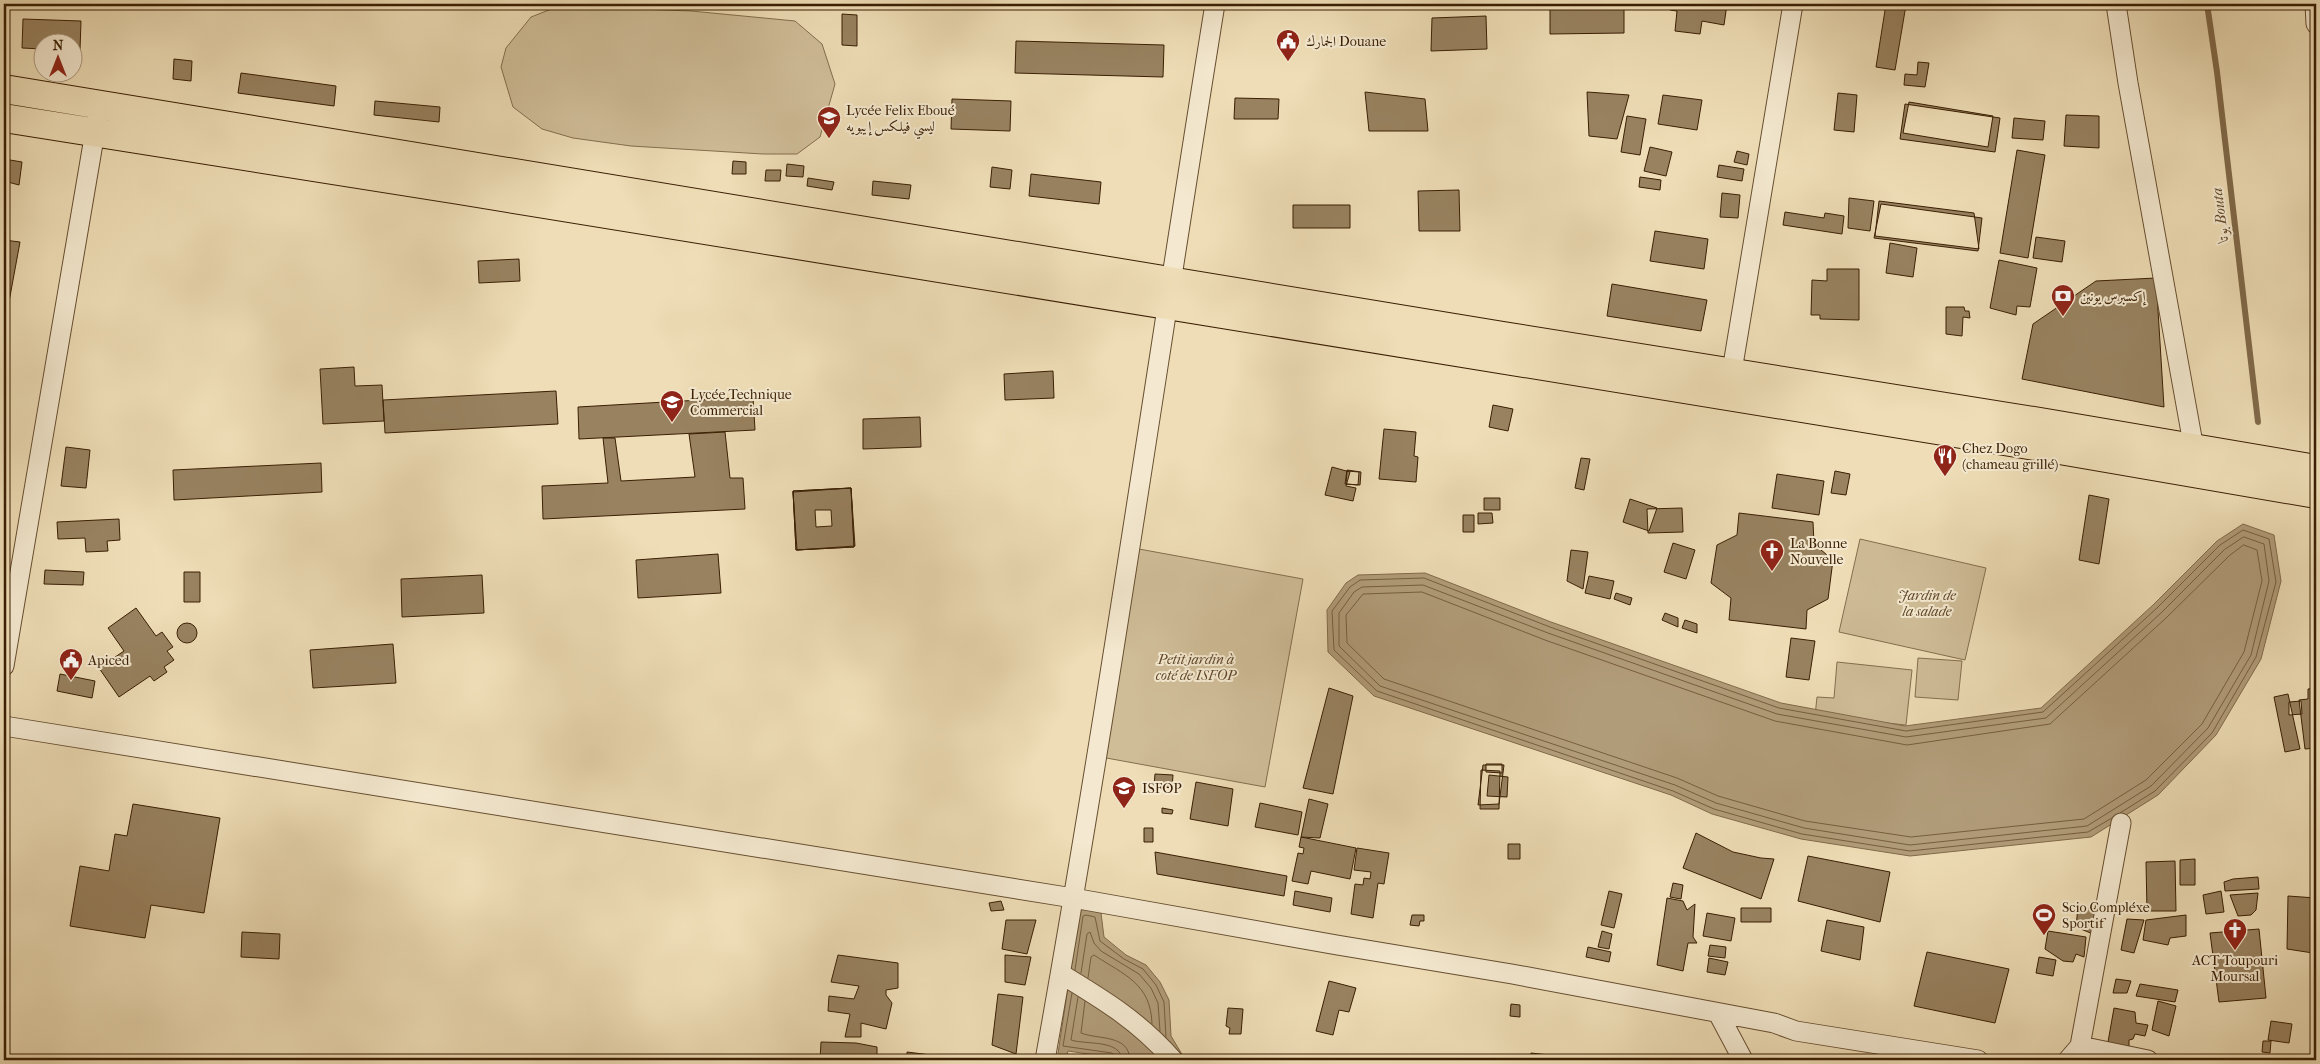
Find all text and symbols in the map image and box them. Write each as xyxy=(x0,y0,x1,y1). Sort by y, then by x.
public building icon: الجمارك Douane xyxy=(1275,28,1301,62)
north arrow xyxy=(32,32,82,82)
place label: الجمارك Douane xyxy=(1306,33,1386,50)
text: N xyxy=(53,37,64,54)
place label: Lycée Felix Eboué ليسي فيلكس إيبويه xyxy=(846,102,955,140)
school or university icon: Lycée Felix Eboué ليسي فيلكس إيبويه xyxy=(816,105,842,139)
water label: بوتا Bouta xyxy=(2208,187,2233,245)
bank icon: إكسبرس يونين xyxy=(2050,283,2076,317)
place label: إكسبرس يونين xyxy=(2080,288,2147,306)
place label: Lycée Technique Commercial xyxy=(690,386,792,419)
school or university icon: Lycée Technique Commercial xyxy=(659,389,685,423)
place label: Chez Dogo (chameau grillé) xyxy=(1962,440,2058,473)
restaurant icon: Chez Dogo (chameau grillé) xyxy=(1932,443,1958,477)
place label: La Bonne Nouvelle xyxy=(1790,535,1847,568)
church icon: La Bonne Nouvelle xyxy=(1759,538,1785,572)
park label: Jardin de la salade xyxy=(1898,587,1956,620)
public building icon: Apiced xyxy=(58,647,84,681)
park label: Petit jardin à coté de ISFOP xyxy=(1156,651,1237,684)
place label: Apiced xyxy=(87,652,130,669)
school or university icon: ISFOP xyxy=(1111,775,1137,809)
place label: ISFOP xyxy=(1142,780,1182,797)
place label: Scio Compléxe Sportif xyxy=(2062,899,2150,932)
sports icon: Scio Compléxe Sportif xyxy=(2031,902,2057,936)
church icon: ACT Toupouri Moursal xyxy=(2222,917,2248,951)
place label: ACT Toupouri Moursal xyxy=(2191,952,2278,985)

